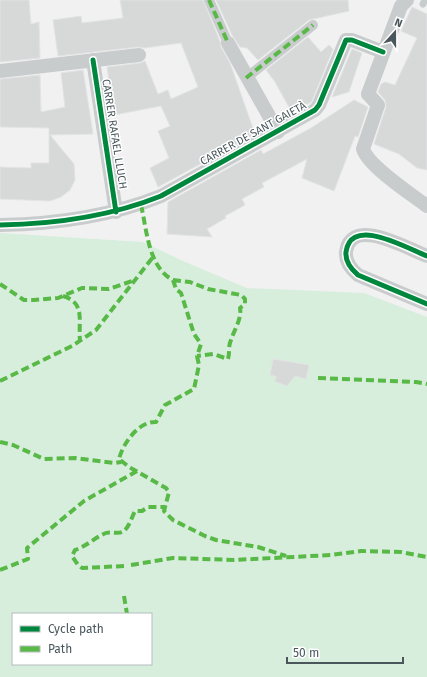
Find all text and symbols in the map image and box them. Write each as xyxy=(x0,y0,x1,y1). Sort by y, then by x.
north arrow xyxy=(375,12,415,52)
text: N xyxy=(393,16,404,31)
street label: CARRER RAFAEL LLUCH xyxy=(99,78,130,190)
street label: CARRER DE SANT GAIETÀ xyxy=(197,98,309,168)
legend xyxy=(12,613,152,665)
text: Cycle path xyxy=(48,622,104,636)
scale bar xyxy=(287,639,403,665)
text: Path xyxy=(48,642,72,656)
text: 50 m xyxy=(293,646,319,660)

